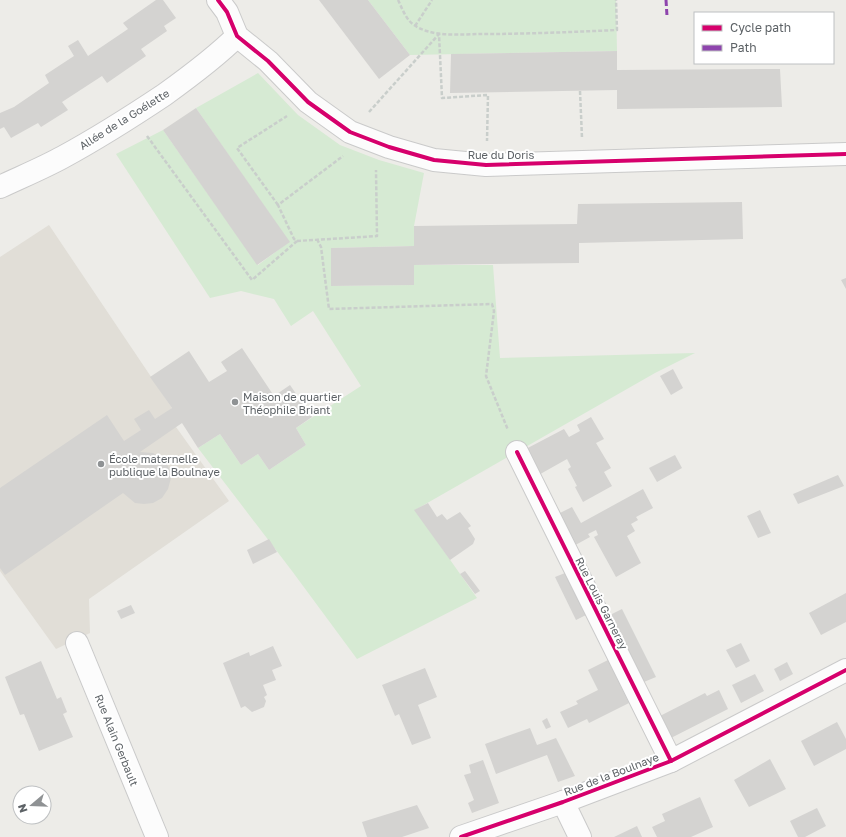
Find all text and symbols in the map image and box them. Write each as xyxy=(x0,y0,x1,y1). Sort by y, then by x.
legend xyxy=(694,12,834,64)
text: Cycle path xyxy=(730,20,791,35)
text: Path xyxy=(730,40,757,55)
street label: Allée de la Goélette xyxy=(77,86,171,152)
street label: Rue du Doris xyxy=(468,148,534,161)
place label: Maison de quartier Théophile Briant xyxy=(243,390,342,416)
marker: Maison de quartier Théophile Briant xyxy=(230,397,240,407)
place label: École maternelle publique la Boulnaye xyxy=(109,452,220,478)
marker: École maternelle publique la Boulnaye xyxy=(96,459,106,469)
street label: Rue Louis Garneray xyxy=(573,555,631,651)
street label: Rue Alain Gerbault xyxy=(93,692,141,788)
street label: Rue de la Boulnaye xyxy=(562,750,660,798)
north arrow xyxy=(12,785,52,825)
text: N xyxy=(15,802,30,814)

